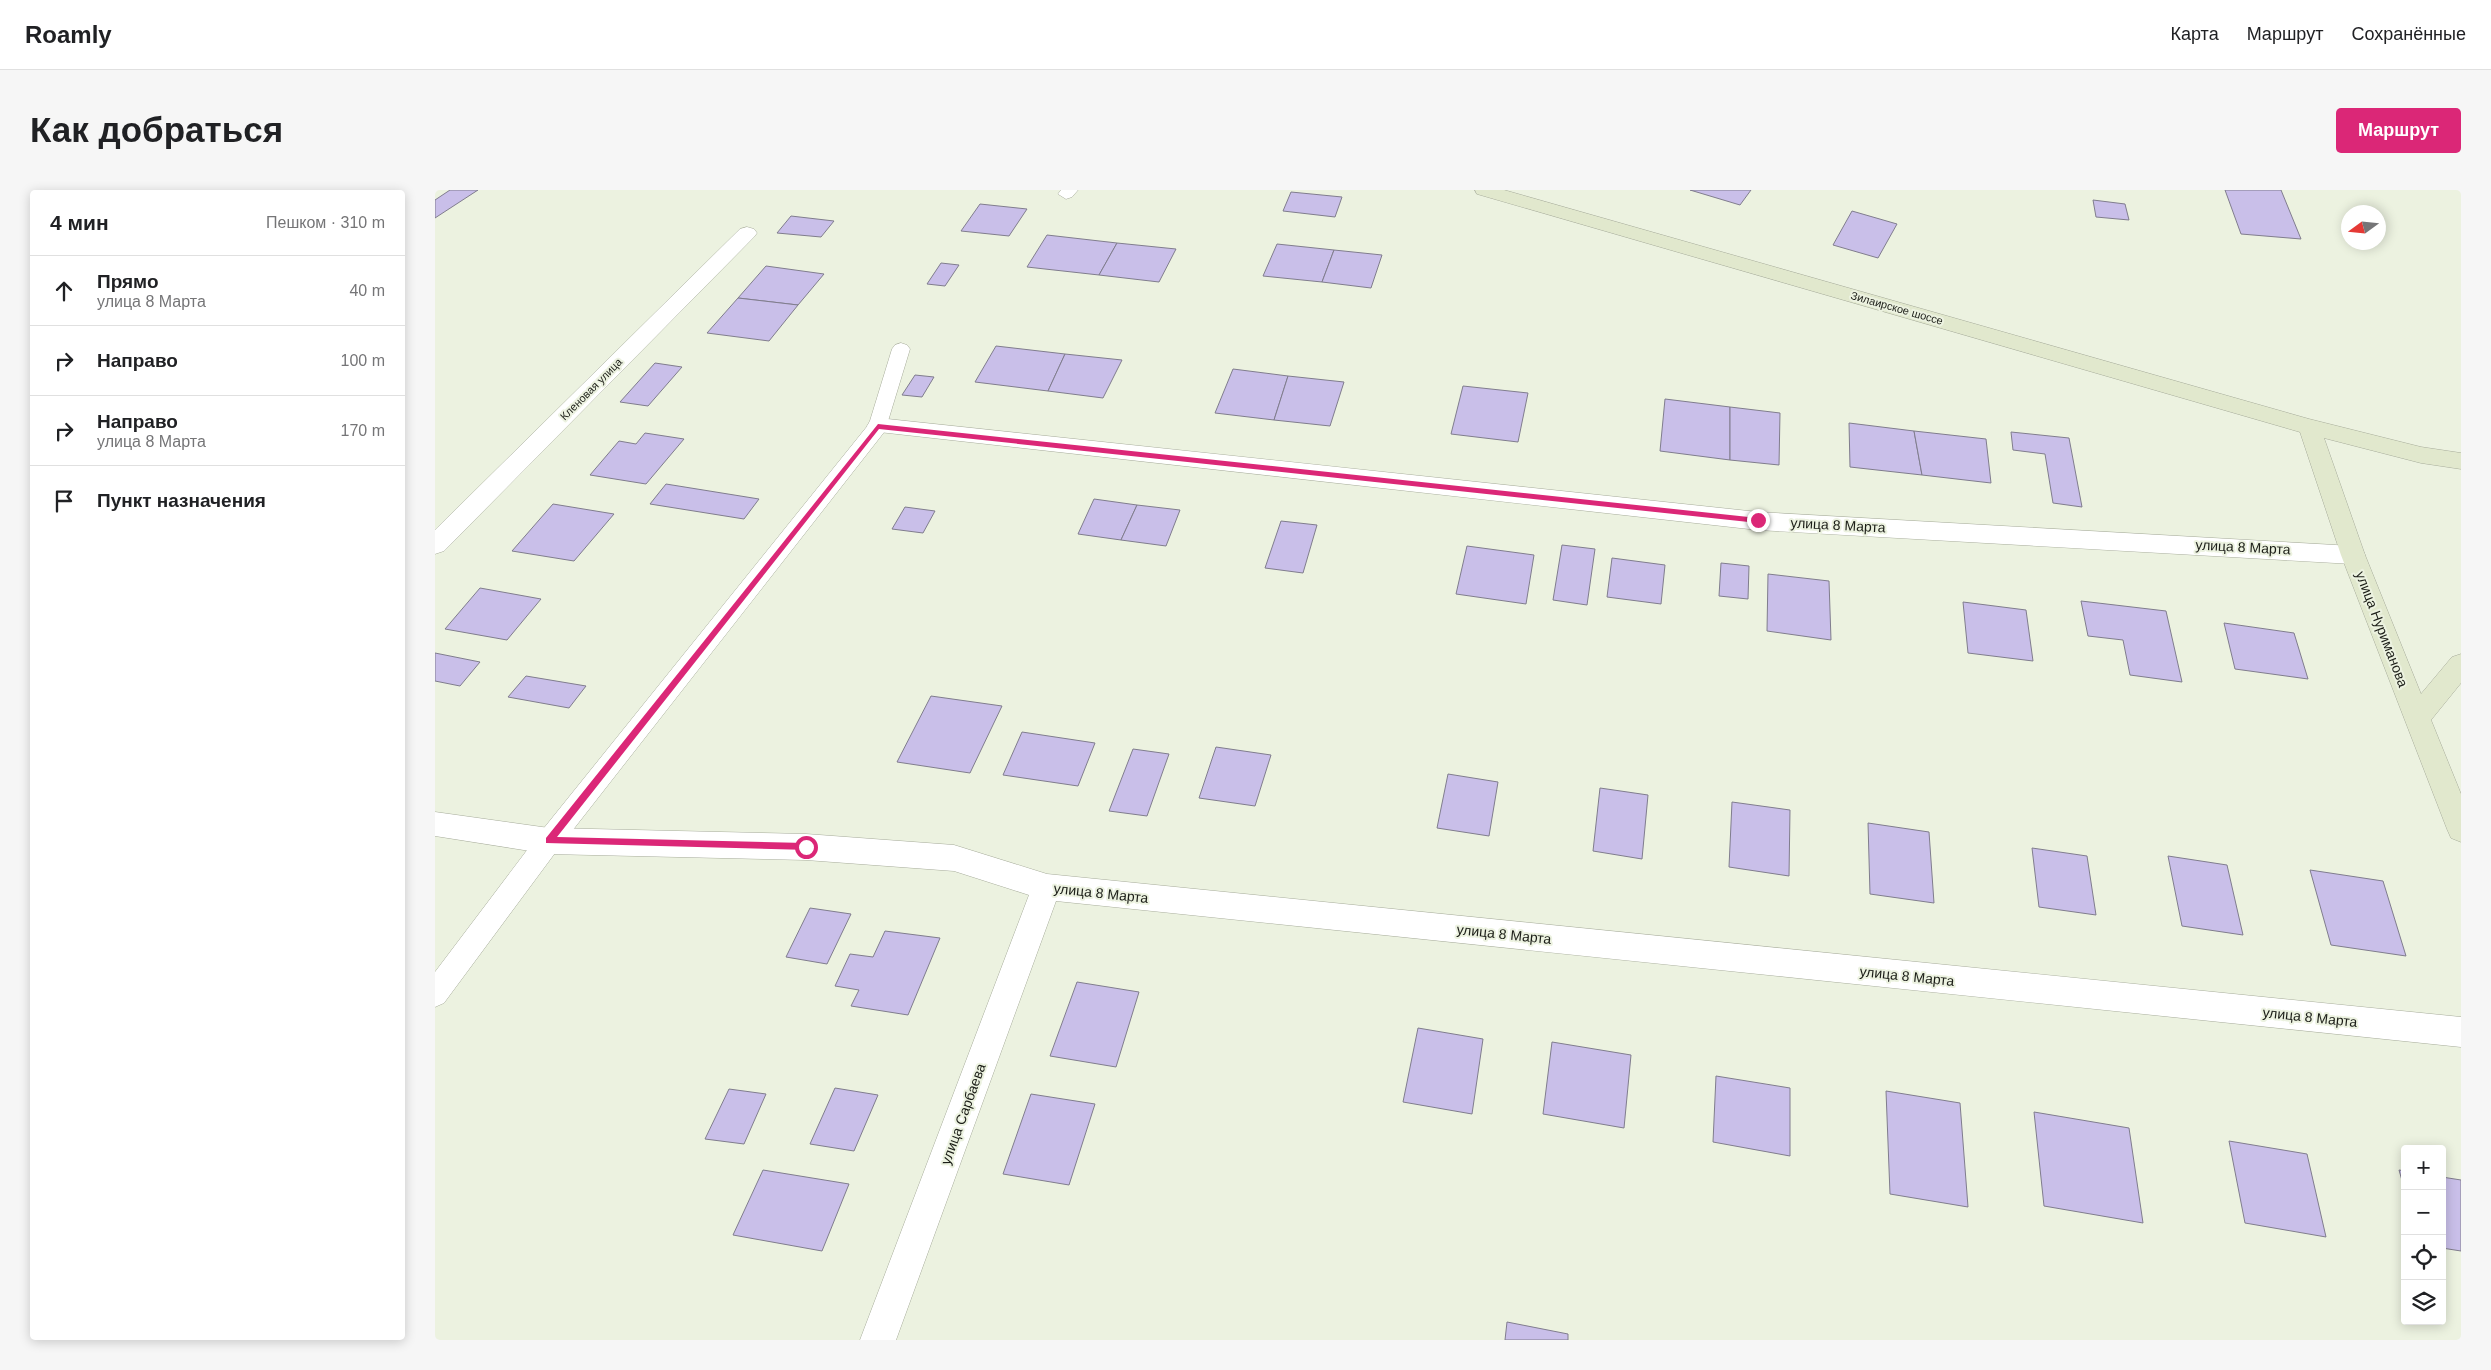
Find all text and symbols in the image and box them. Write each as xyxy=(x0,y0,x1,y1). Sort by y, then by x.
text: Roamly xyxy=(25,21,112,48)
text: Карта xyxy=(2171,24,2219,44)
text: Маршрут xyxy=(2247,24,2323,44)
text: Сохранённые xyxy=(2351,24,2466,44)
button: Маршрут xyxy=(2336,108,2461,153)
text: Как добраться xyxy=(30,110,283,149)
north arrow xyxy=(2341,205,2386,250)
text: 4 мин xyxy=(50,211,109,234)
text: Пешком · 310 m xyxy=(266,214,385,231)
text: Прямо xyxy=(97,271,159,292)
icon: ahead xyxy=(50,277,78,305)
text: 40 m xyxy=(349,282,385,299)
street label: Зилаирское шоссе xyxy=(1850,289,1944,327)
text: улица 8 Марта xyxy=(97,293,206,310)
icon: right xyxy=(50,347,78,375)
text: Направо xyxy=(97,350,178,371)
text: 100 m xyxy=(341,352,385,369)
street label: Кленовая улица xyxy=(558,355,625,422)
text: Направо xyxy=(97,411,178,432)
icon: right xyxy=(50,417,78,445)
text: 170 m xyxy=(341,422,385,439)
text: улица 8 Марта xyxy=(97,433,206,450)
icon: arrive xyxy=(50,487,78,515)
text: Пункт назначения xyxy=(97,490,266,511)
route end xyxy=(1747,509,1770,532)
street label: улица 8 Марта xyxy=(1790,515,1886,535)
street label: улица 8 Марта xyxy=(2195,537,2291,557)
street label: улица Нуриманова xyxy=(2353,569,2412,689)
route start xyxy=(795,836,818,859)
street label: улица 8 Марта xyxy=(1053,880,1149,906)
street label: улица 8 Марта xyxy=(1456,921,1552,947)
street label: улица 8 Марта xyxy=(1859,963,1955,989)
street label: улица 8 Марта xyxy=(2262,1004,2358,1030)
street label: улица Сарбаева xyxy=(937,1061,989,1167)
map controls xyxy=(2401,1145,2446,1325)
button: + xyxy=(2401,1145,2446,1190)
button: − xyxy=(2401,1190,2446,1235)
button: locate xyxy=(2401,1235,2446,1280)
button: layers xyxy=(2401,1280,2446,1325)

